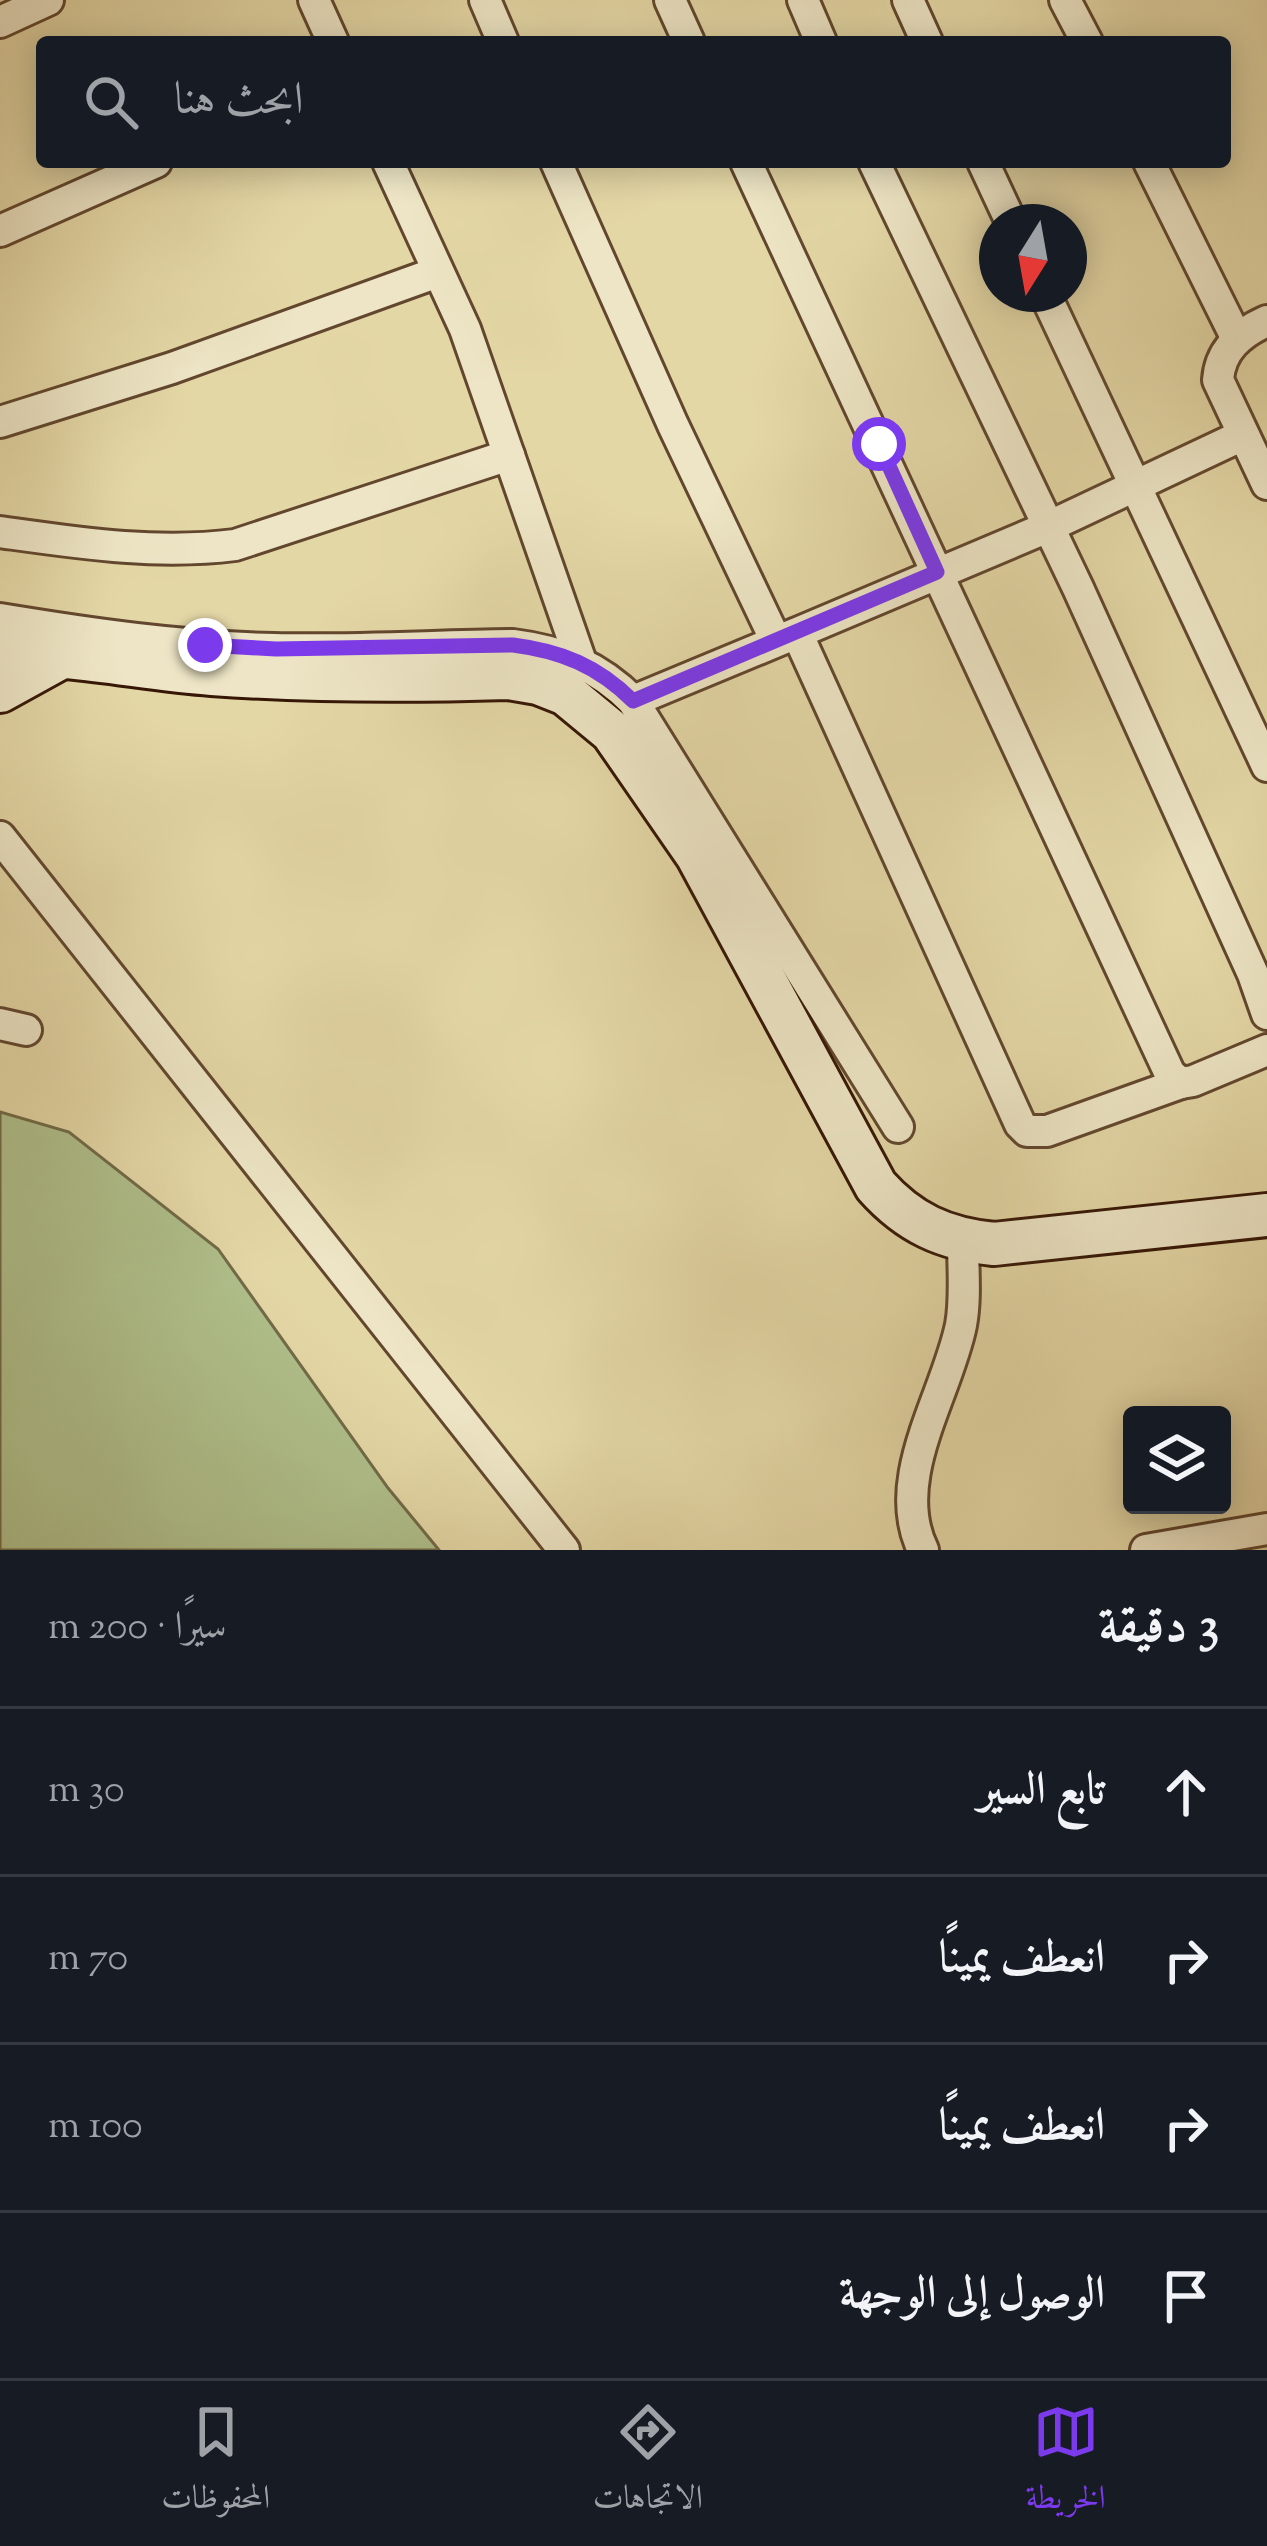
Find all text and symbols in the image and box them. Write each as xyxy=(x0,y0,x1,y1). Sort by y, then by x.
search box xyxy=(36,36,1231,168)
icon: search xyxy=(78,69,144,135)
text: ابحث هنا xyxy=(174,70,304,135)
north arrow xyxy=(979,204,1087,312)
route start xyxy=(852,417,906,471)
route end xyxy=(178,618,232,672)
map controls xyxy=(1123,1406,1231,1514)
button: layers xyxy=(1123,1406,1231,1514)
text: 3 دقيقة xyxy=(1098,1592,1219,1665)
text: سيرًا · 200 m xyxy=(48,1601,227,1657)
icon: ahead xyxy=(1153,1759,1219,1825)
text: تابع السير xyxy=(978,1760,1105,1825)
text: 30 m xyxy=(48,1764,125,1820)
icon: right xyxy=(1153,1927,1219,1993)
text: انعطف يمينًا xyxy=(939,1928,1105,1993)
text: 70 m xyxy=(48,1932,128,1988)
icon: right xyxy=(1153,2095,1219,2161)
text: انعطف يمينًا xyxy=(939,2096,1105,2161)
text: 100 m xyxy=(48,2100,143,2156)
icon: arrive xyxy=(1153,2263,1219,2329)
text: الوصول إلى الوجهة xyxy=(839,2264,1105,2329)
tab: المحفوظات xyxy=(161,2399,270,2529)
tab: الاتجاهات xyxy=(593,2399,703,2529)
tab: الخريطة xyxy=(1025,2399,1106,2529)

